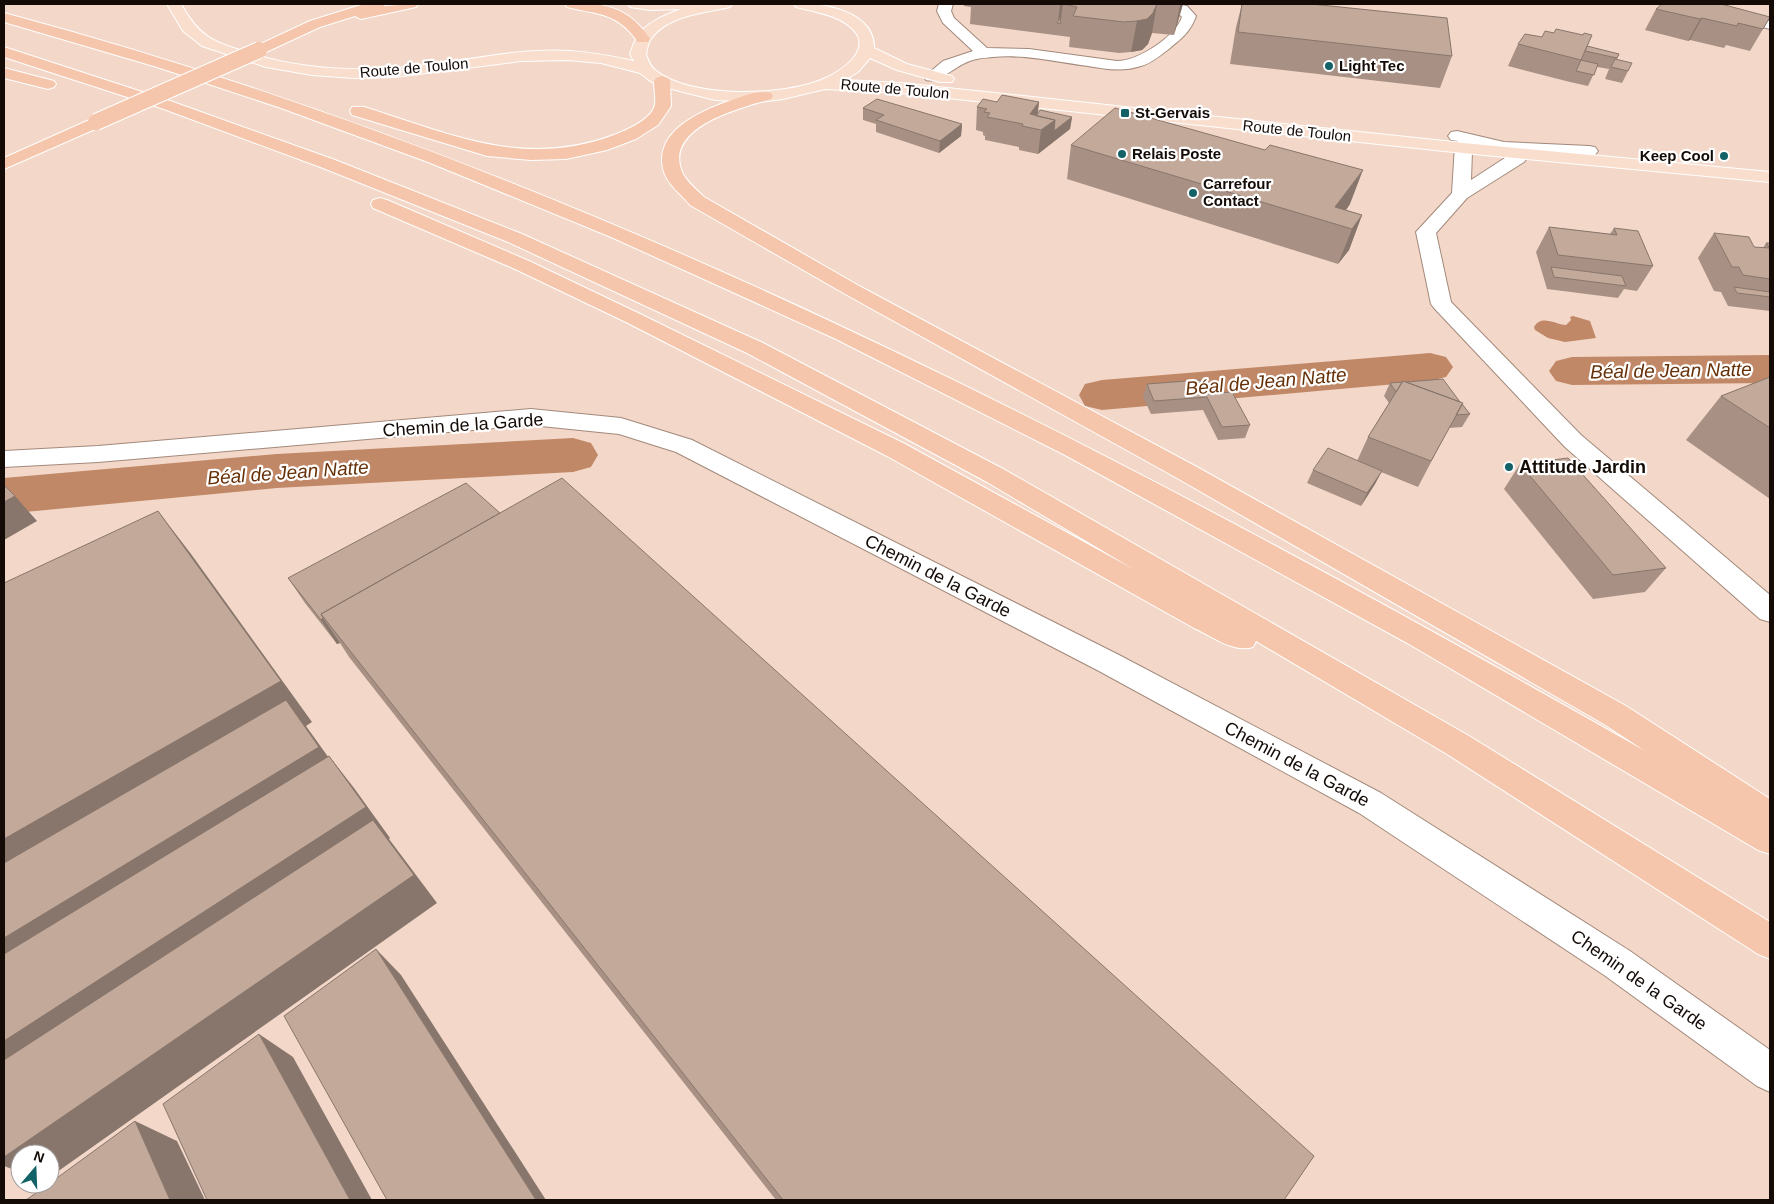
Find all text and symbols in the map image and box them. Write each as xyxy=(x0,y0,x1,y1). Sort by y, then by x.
street label: Route de Toulon xyxy=(359,54,469,81)
place label: Light Tec xyxy=(1339,57,1405,74)
marker: Light Tec xyxy=(1323,60,1335,72)
street label: Route de Toulon xyxy=(840,75,950,102)
place label: St-Gervais xyxy=(1135,104,1210,121)
marker: St-Gervais xyxy=(1119,107,1131,119)
street label: Route de Toulon xyxy=(1242,116,1352,145)
place label: Relais Poste xyxy=(1132,145,1221,162)
place label: Keep Cool xyxy=(1640,147,1714,164)
marker: Relais Poste xyxy=(1116,148,1128,160)
marker: Keep Cool xyxy=(1718,150,1730,162)
place label: Carrefour Contact xyxy=(1203,175,1272,209)
marker: Carrefour Contact xyxy=(1187,187,1199,199)
water label: Béal de Jean Natte xyxy=(1590,359,1752,382)
water label: Béal de Jean Natte xyxy=(1185,364,1347,399)
street label: Chemin de la Garde xyxy=(382,409,544,441)
water label: Béal de Jean Natte xyxy=(207,456,369,489)
place label: Attitude Jardin xyxy=(1519,457,1646,477)
marker: Attitude Jardin xyxy=(1503,461,1515,473)
street label: Chemin de la Garde xyxy=(862,531,1014,621)
street label: Chemin de la Garde xyxy=(1221,717,1373,811)
street label: Chemin de la Garde xyxy=(1567,926,1711,1034)
north arrow xyxy=(10,1144,60,1194)
text: N xyxy=(32,1147,47,1166)

